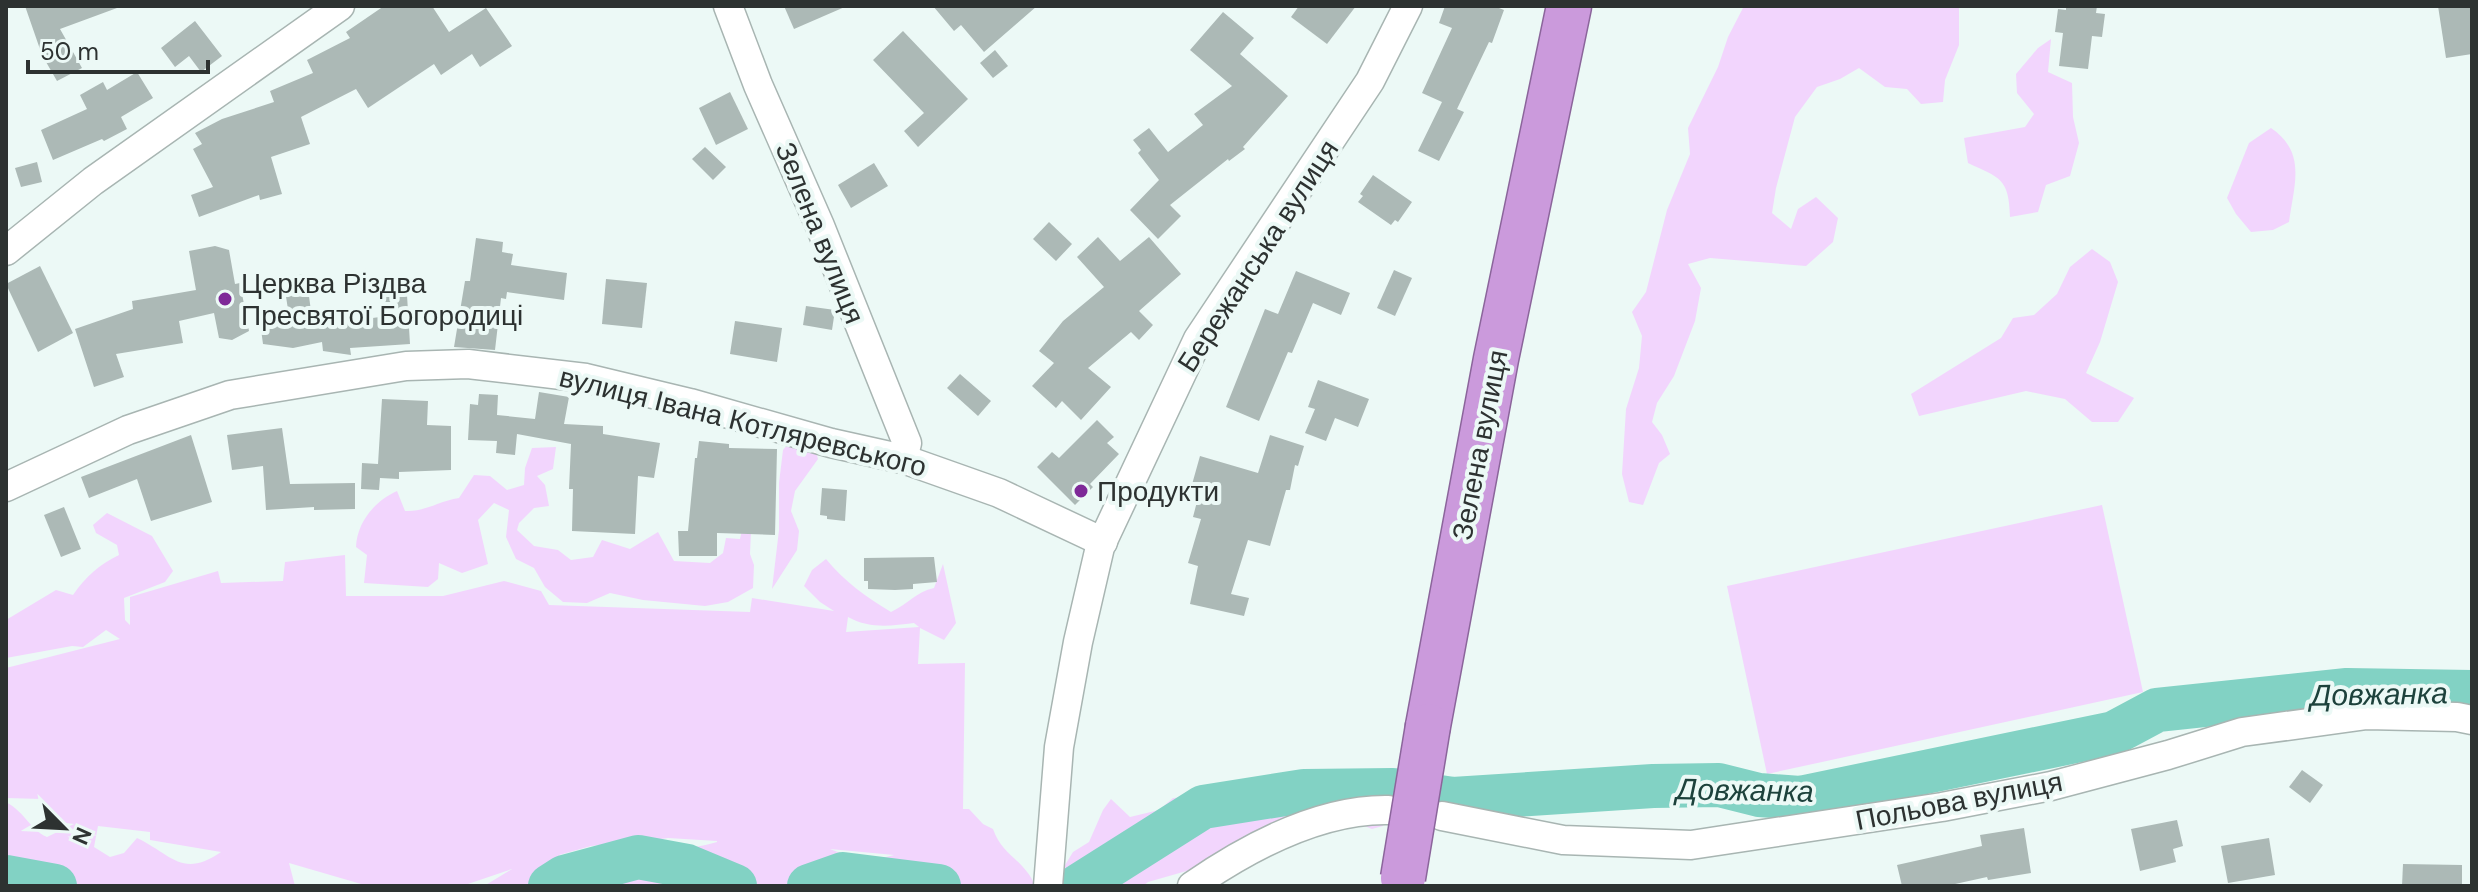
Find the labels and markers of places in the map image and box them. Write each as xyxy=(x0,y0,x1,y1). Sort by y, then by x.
place label: Церква Різдва Пресвятої Богородиці xyxy=(241,265,523,334)
marker: Церква Різдва Пресвятої Богородиці xyxy=(216,290,234,308)
place label: Продукти xyxy=(1097,473,1219,510)
marker: Продукти xyxy=(1072,482,1090,500)

